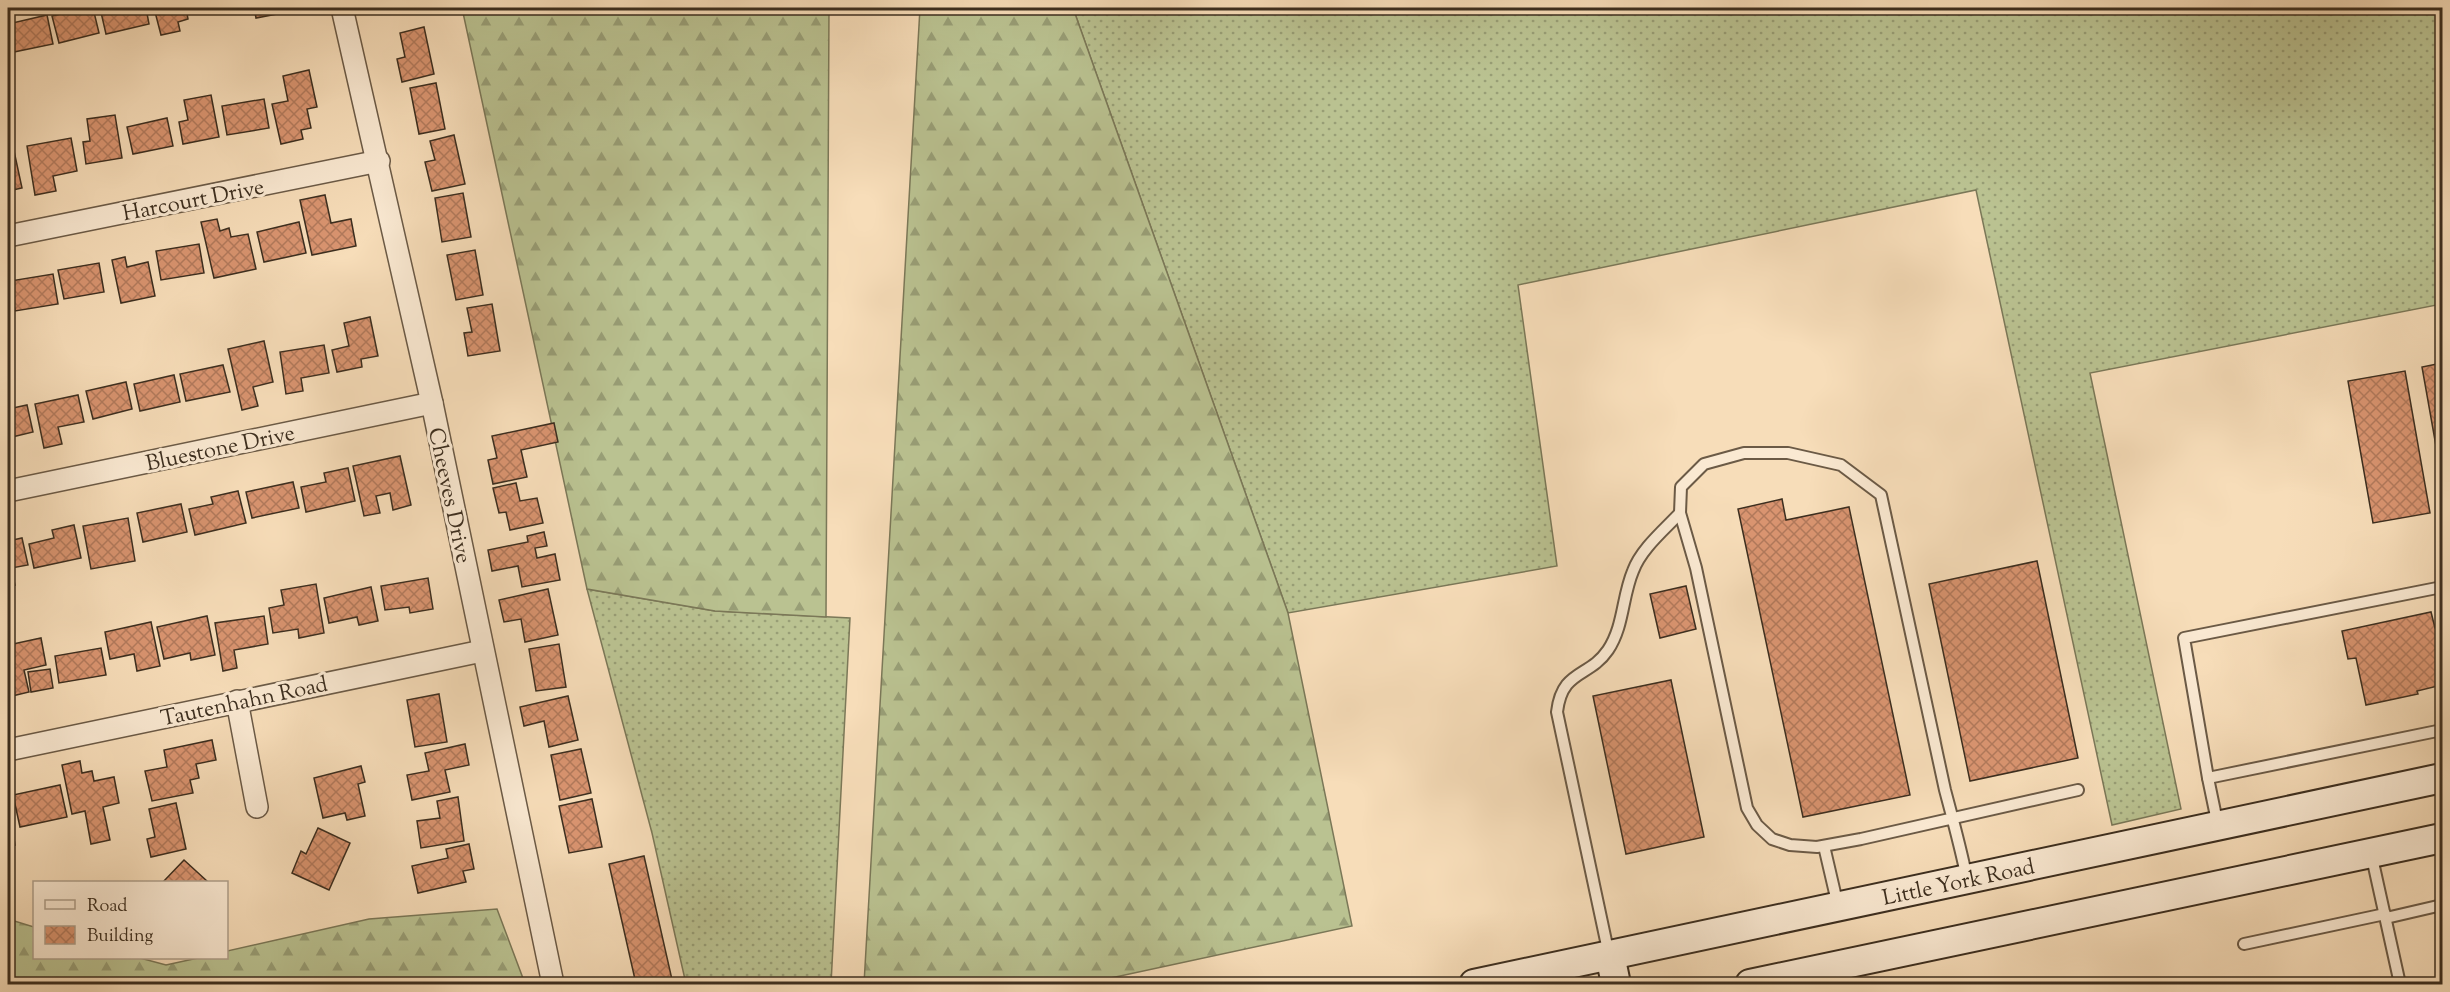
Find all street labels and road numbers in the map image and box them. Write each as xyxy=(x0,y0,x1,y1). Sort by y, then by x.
street label: Harcourt Drive xyxy=(120,173,267,231)
street label: Bluestone Drive xyxy=(143,419,298,481)
street label: Cheeves Drive xyxy=(418,425,478,566)
street label: Tautenhahn Road xyxy=(158,670,331,736)
street label: Little York Road xyxy=(1880,852,2038,916)

